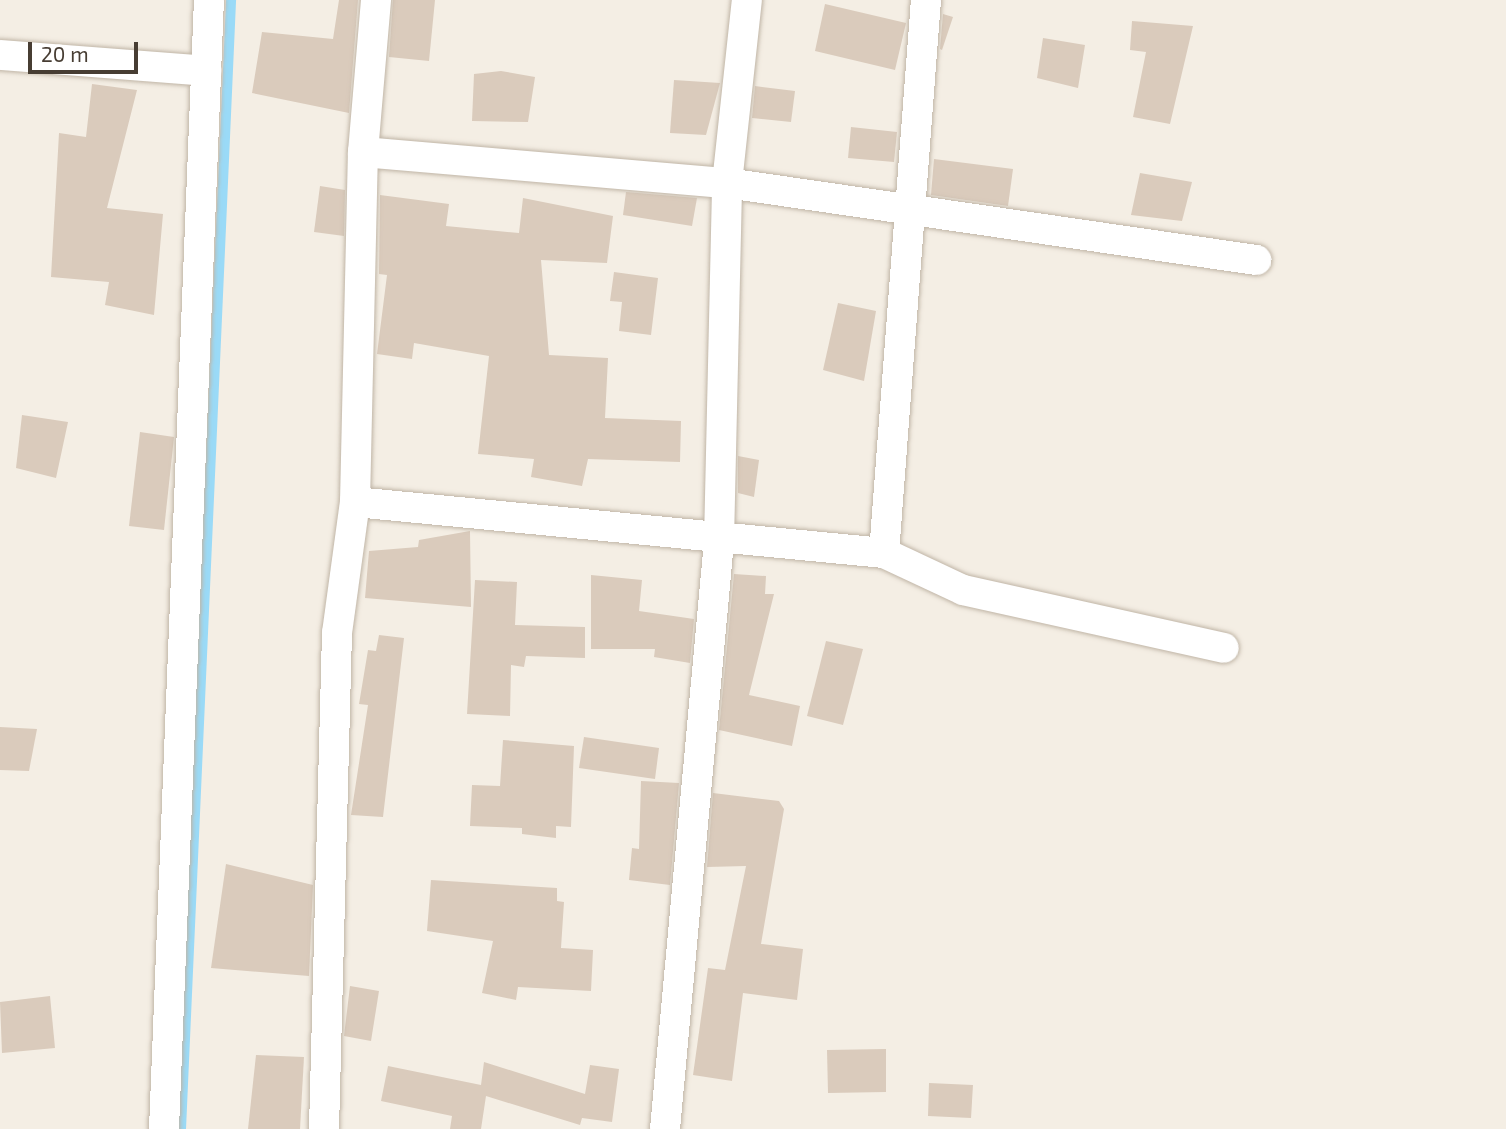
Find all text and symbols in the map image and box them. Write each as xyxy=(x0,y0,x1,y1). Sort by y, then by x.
scale bar xyxy=(32,28,142,72)
text: 20 m xyxy=(41,41,89,66)

